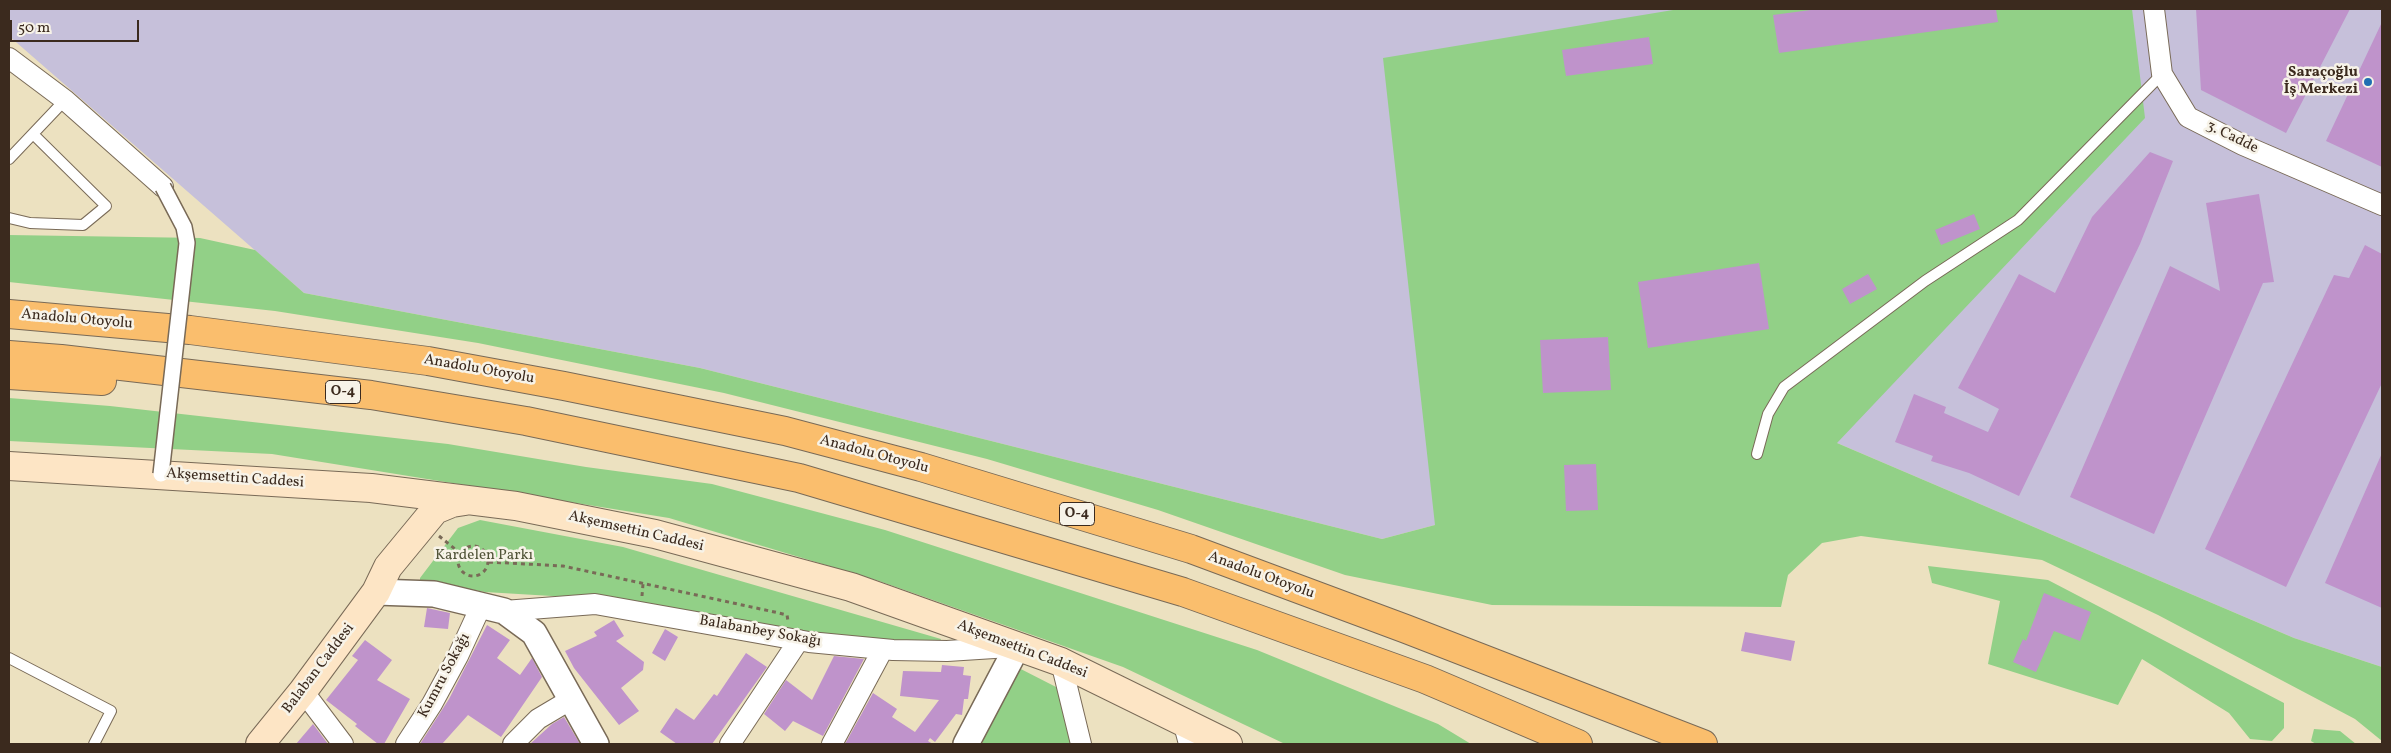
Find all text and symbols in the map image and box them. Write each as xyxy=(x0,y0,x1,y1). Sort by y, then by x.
scale bar xyxy=(12,10,141,42)
text: 50 m xyxy=(18,18,50,39)
place label: Saraçoğlu İş Merkezi xyxy=(2284,64,2358,99)
marker: Saraçoğlu İş Merkezi xyxy=(2362,76,2374,88)
street label: 3. Cadde xyxy=(2203,118,2261,158)
street label: Anadolu Otoyolu xyxy=(20,306,134,334)
street label: Anadolu Otoyolu xyxy=(422,351,536,389)
road number: O-4 xyxy=(326,381,360,404)
street label: Anadolu Otoyolu xyxy=(818,432,930,478)
street label: Akşemsettin Caddesi xyxy=(165,465,305,493)
road number: O-4 xyxy=(1060,502,1094,526)
street label: Akşemsettin Caddesi xyxy=(567,508,705,556)
park label: Kardelen Parkı xyxy=(435,547,533,565)
street label: Anadolu Otoyolu xyxy=(1205,548,1317,604)
street label: Balabanbey Sokağı xyxy=(698,612,822,652)
street label: Akşemsettin Caddesi xyxy=(954,617,1090,683)
street label: Balaban Caddesi xyxy=(279,620,359,718)
street label: Kumru Sokağı xyxy=(415,630,475,722)

